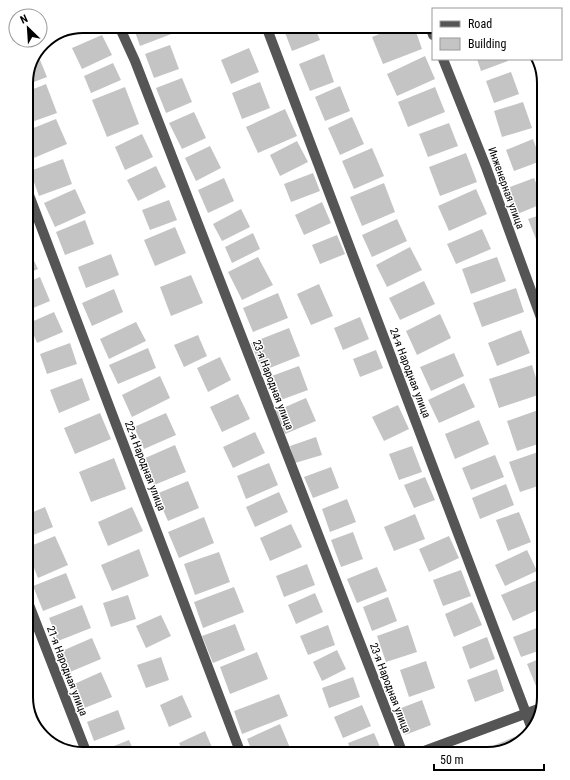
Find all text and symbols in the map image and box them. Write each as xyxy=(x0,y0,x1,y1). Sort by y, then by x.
north arrow xyxy=(8,8,48,48)
legend xyxy=(432,8,562,60)
text: N xyxy=(18,12,30,27)
text: Road xyxy=(468,17,492,31)
text: Building xyxy=(468,37,506,51)
street label: Инженерная улица xyxy=(485,145,527,231)
street label: 24-я Народная улица xyxy=(387,326,433,420)
street label: 23-я Народная улица xyxy=(250,338,296,432)
street label: 22-я Народная улица xyxy=(122,419,168,513)
street label: 21-я Народная улица xyxy=(44,624,90,718)
street label: 23-я Народная улица xyxy=(367,641,413,735)
scale bar xyxy=(434,746,544,772)
text: 50 m xyxy=(440,753,464,767)

